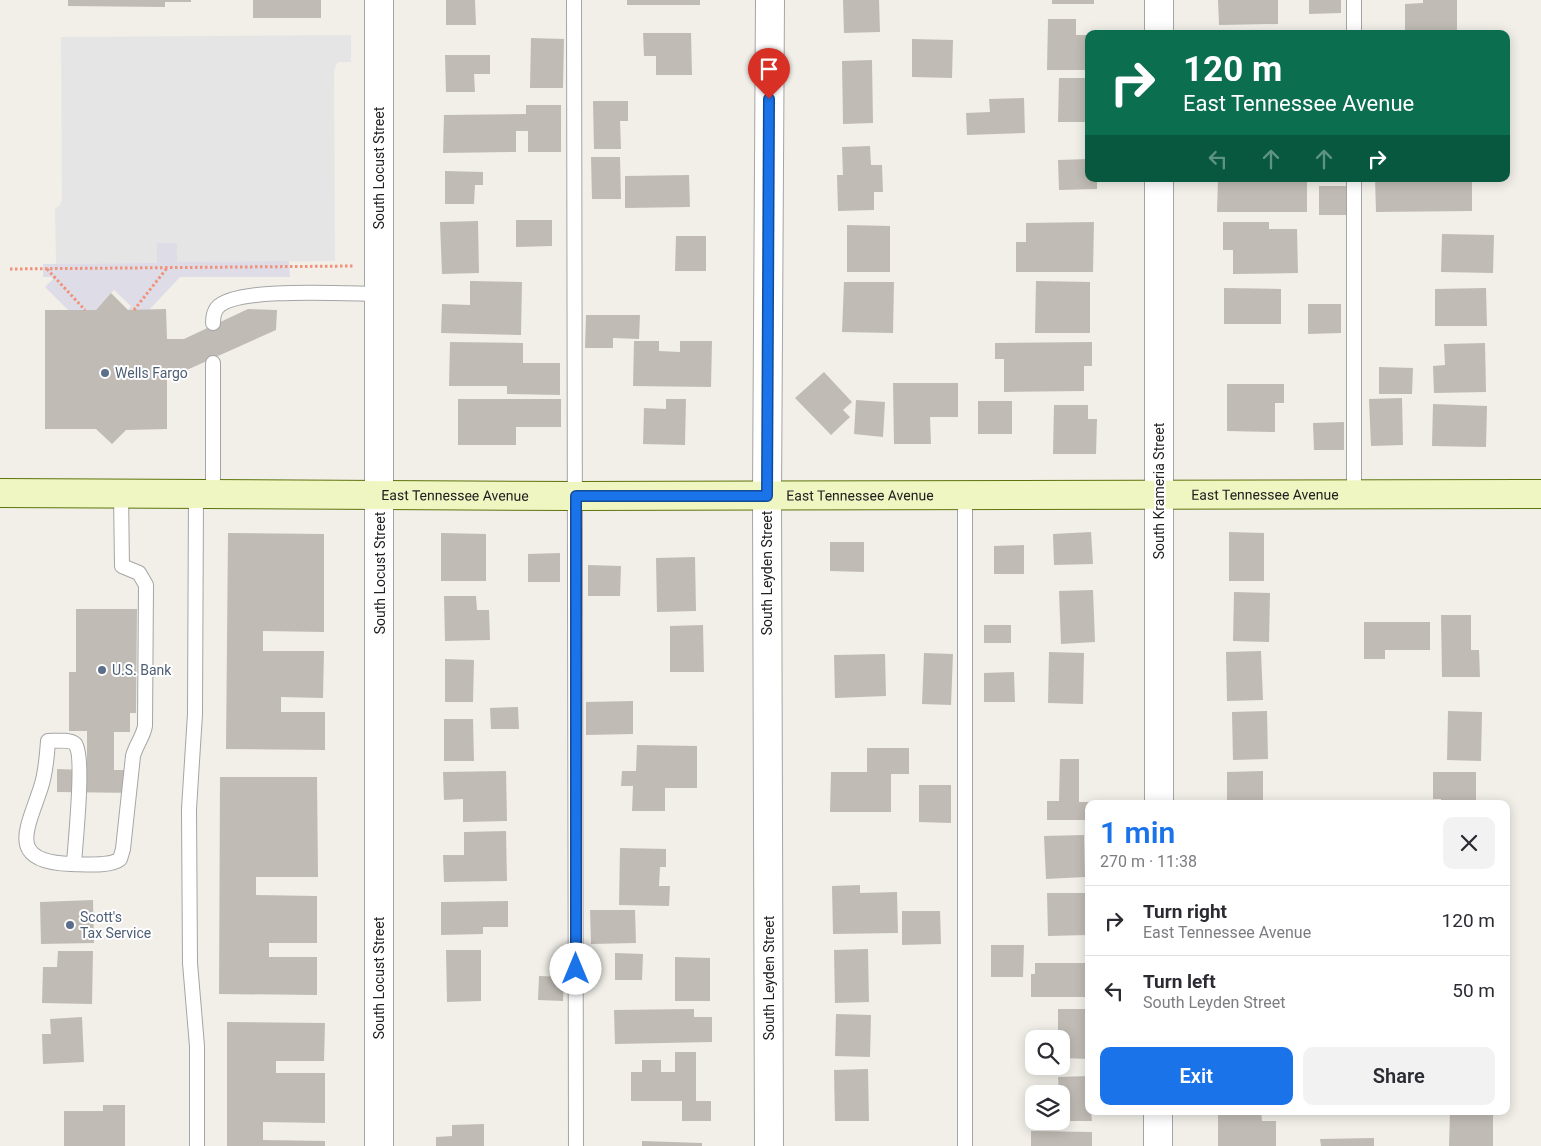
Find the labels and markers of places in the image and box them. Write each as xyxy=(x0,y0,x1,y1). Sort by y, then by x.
pin xyxy=(748,48,790,99)
place label: Wells Fargo xyxy=(115,365,188,381)
marker: Wells Fargo xyxy=(99,367,111,379)
place label: U.S. Bank xyxy=(112,662,172,678)
marker: U.S. Bank xyxy=(96,664,108,676)
place label: Scott's Tax Service xyxy=(80,909,151,941)
marker: Scott's Tax Service xyxy=(64,919,76,931)

